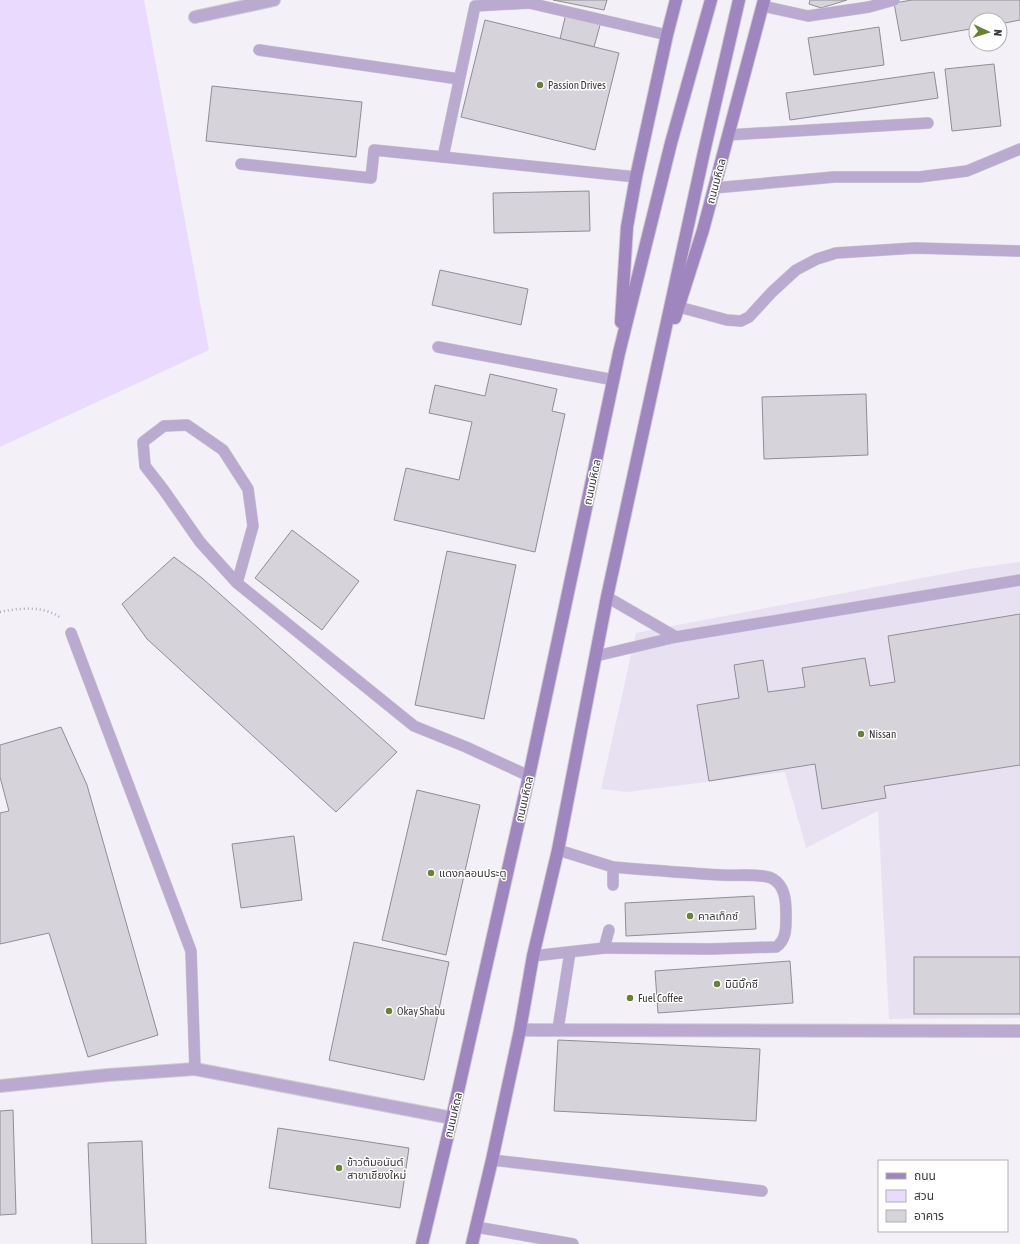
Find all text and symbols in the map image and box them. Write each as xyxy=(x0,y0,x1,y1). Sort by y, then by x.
north arrow xyxy=(968,12,1008,52)
text: N xyxy=(992,29,1004,36)
place label: Passion Drives xyxy=(548,79,606,91)
marker: Passion Drives xyxy=(535,80,545,90)
street label: ถนนมหิดล xyxy=(704,157,728,205)
street label: ถนนมหิดล xyxy=(581,458,603,506)
place label: Nissan xyxy=(869,728,896,740)
marker: Nissan xyxy=(856,729,866,739)
street label: ถนนมหิดล xyxy=(513,775,535,823)
place label: แดงกลอนประตู xyxy=(439,867,507,880)
marker: แดงกลอนประตู xyxy=(426,868,436,878)
place label: คาลเท็กซ์ xyxy=(698,910,738,922)
marker: คาลเท็กซ์ xyxy=(685,911,695,921)
place label: มินิบิ๊กซี xyxy=(725,977,758,990)
marker: มินิบิ๊กซี xyxy=(712,979,722,989)
place label: Fuel Coffee xyxy=(638,992,683,1004)
marker: Fuel Coffee xyxy=(625,993,635,1003)
place label: Okay Shabu xyxy=(397,1005,445,1017)
marker: Okay Shabu xyxy=(384,1006,394,1016)
street label: ถนนมหิดล xyxy=(442,1091,464,1139)
place label: ข้าวต้มอนันต์ สาขาเชียงใหม่ xyxy=(347,1156,406,1181)
legend xyxy=(878,1160,1008,1232)
marker: ข้าวต้มอนันต์ สาขาเชียงใหม่ xyxy=(334,1163,344,1173)
text: ถนน xyxy=(914,1169,936,1183)
text: สวน xyxy=(914,1189,934,1203)
text: อาคาร xyxy=(914,1209,944,1223)

